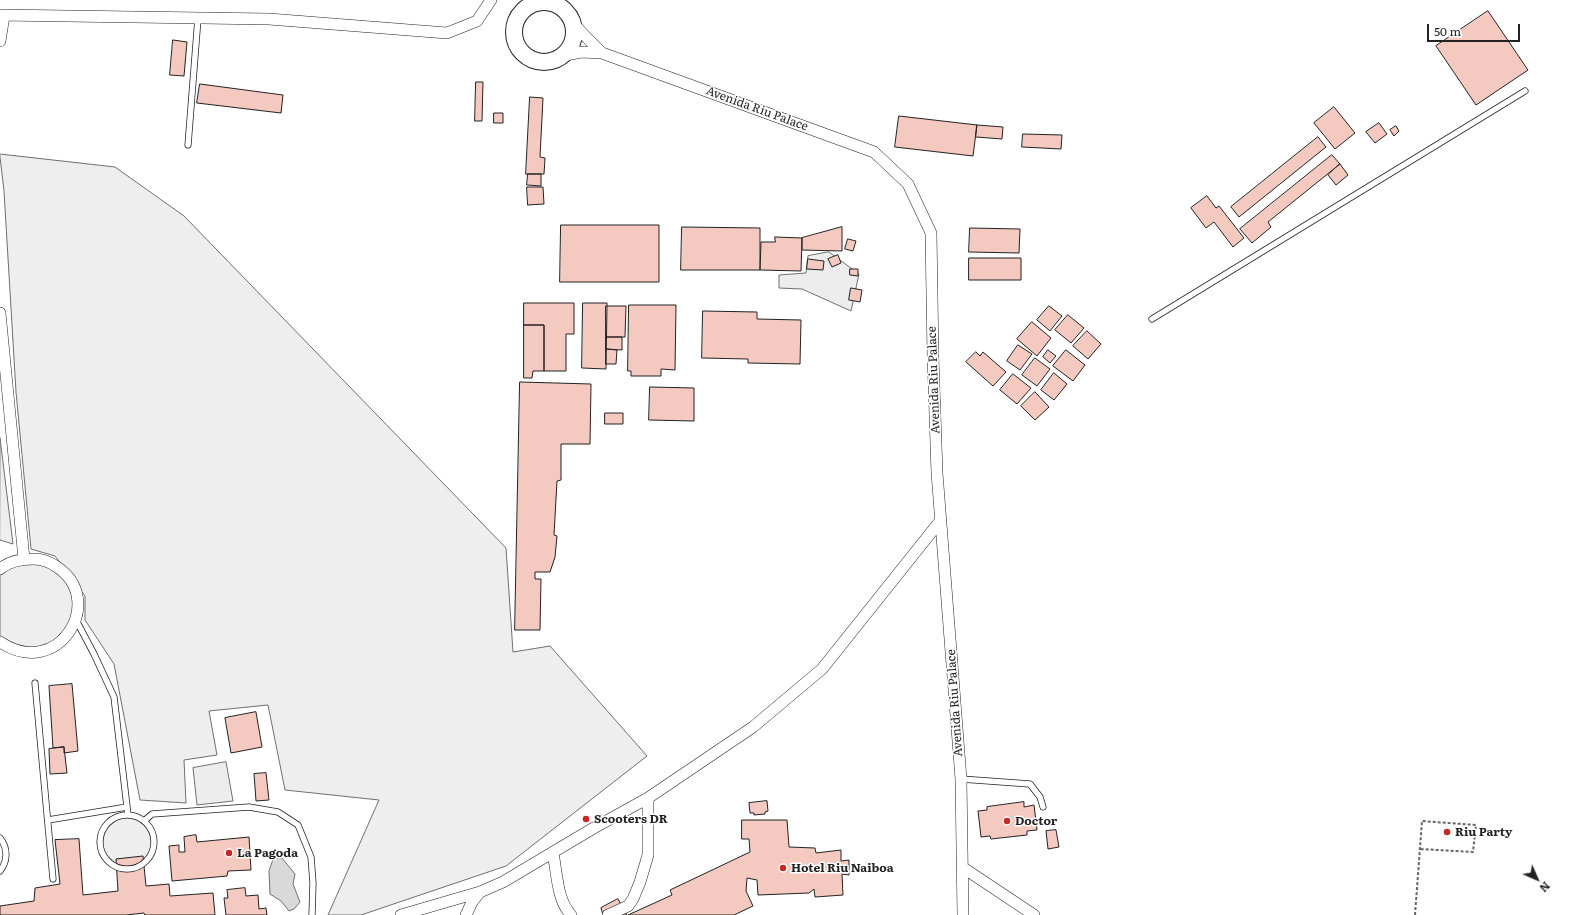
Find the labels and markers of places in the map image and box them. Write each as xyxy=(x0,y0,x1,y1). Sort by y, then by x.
place label: Scooters DR xyxy=(594,812,668,826)
marker: Scooters DR xyxy=(581,814,591,824)
place label: Doctor xyxy=(1015,814,1057,828)
marker: Doctor xyxy=(1002,816,1012,826)
place label: Riu Party xyxy=(1455,825,1512,839)
marker: Riu Party xyxy=(1442,827,1452,837)
place label: La Pagoda xyxy=(237,846,298,860)
marker: La Pagoda xyxy=(224,848,234,858)
place label: Hotel Riu Naiboa xyxy=(791,861,894,875)
marker: Hotel Riu Naiboa xyxy=(778,863,788,873)

